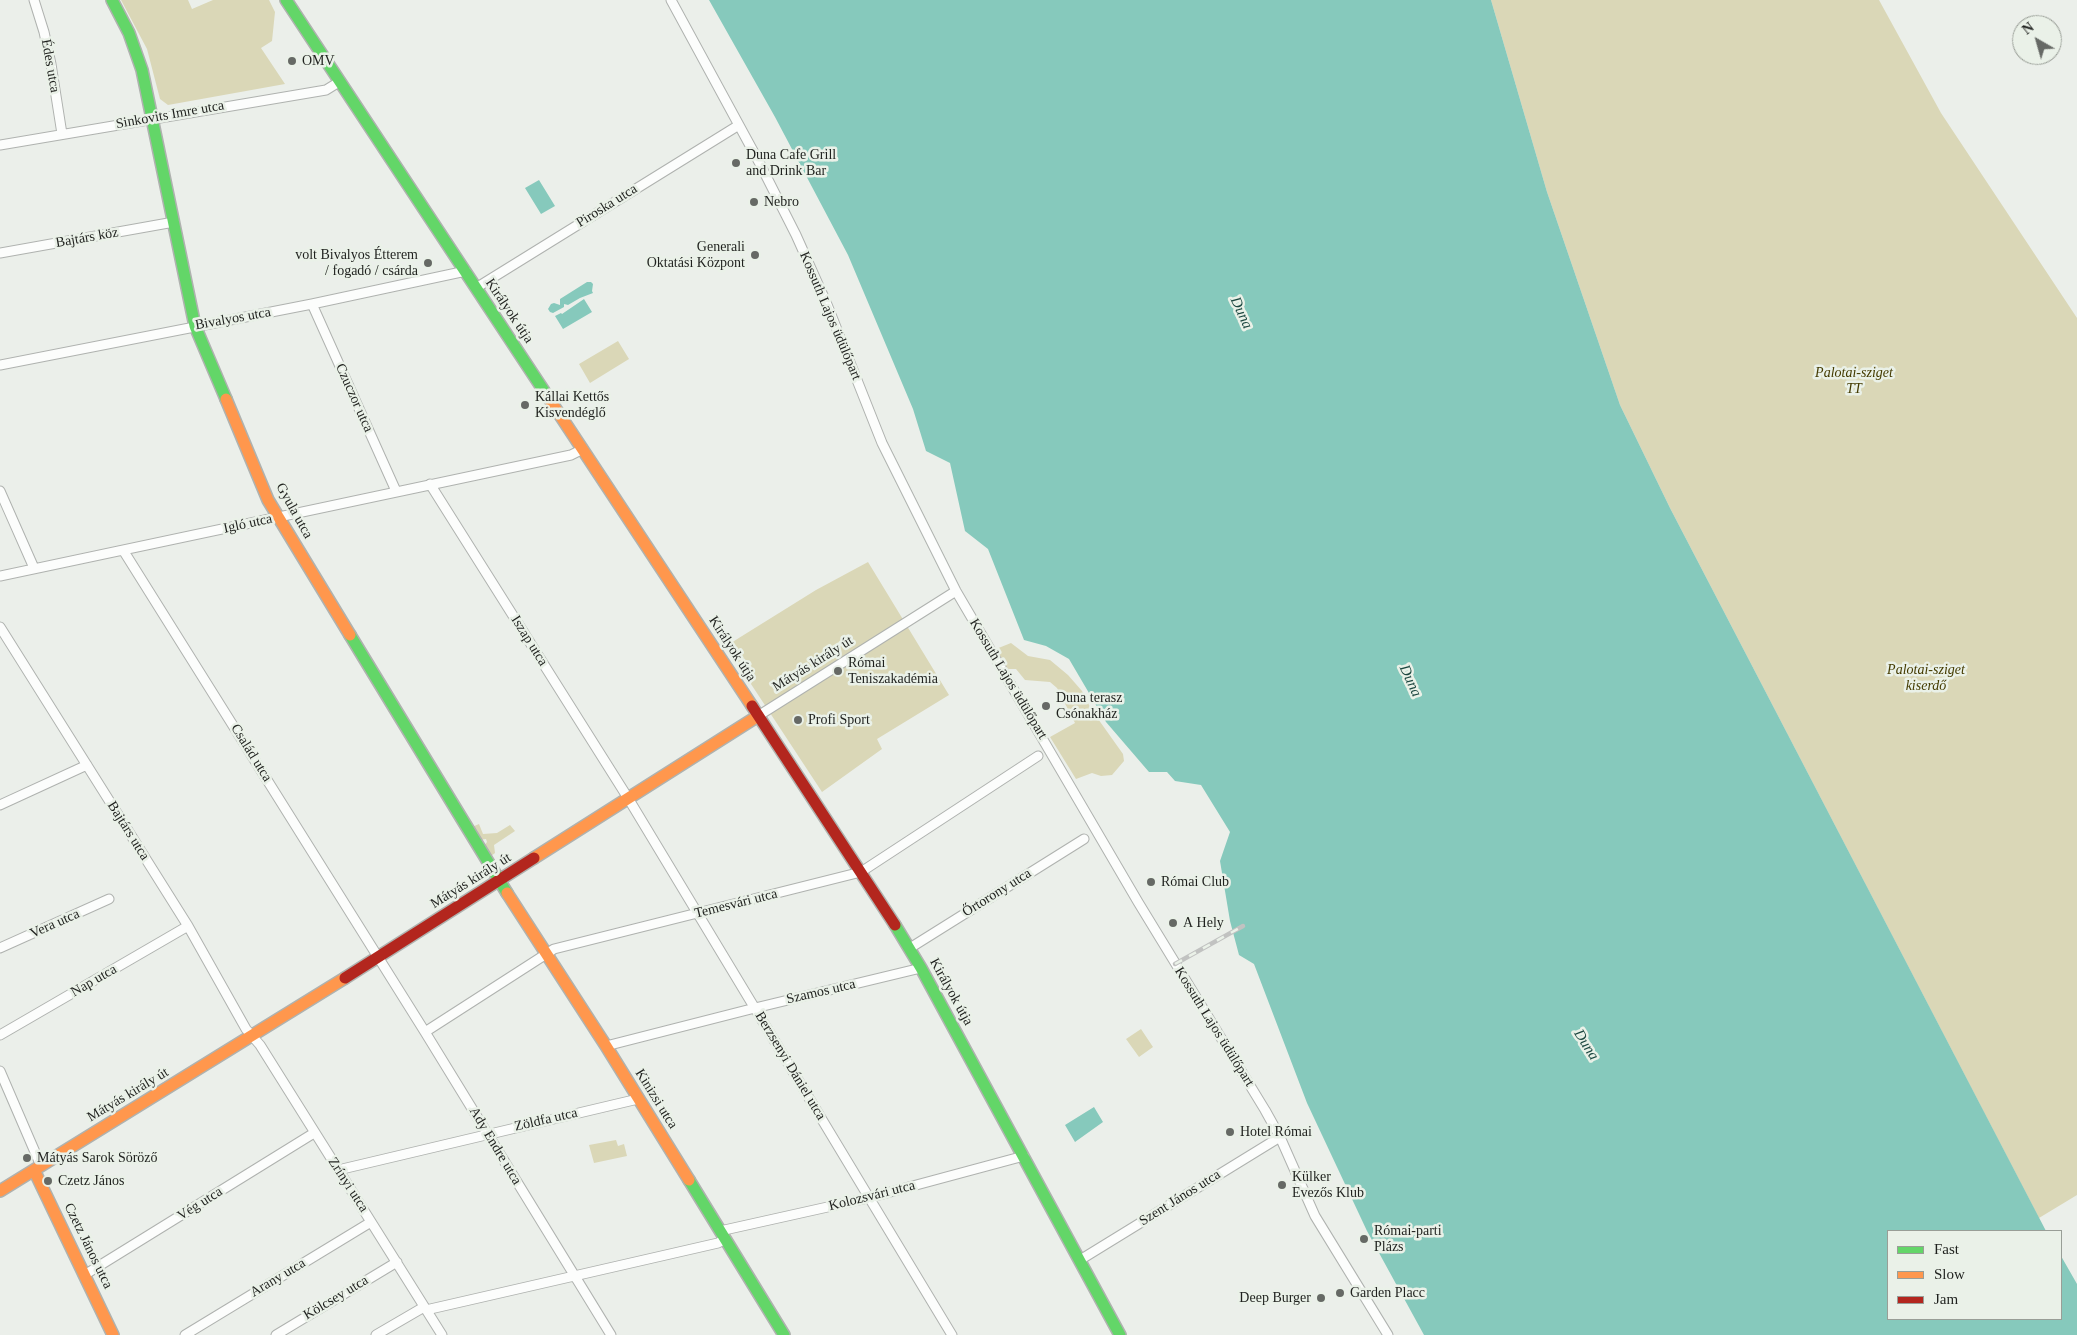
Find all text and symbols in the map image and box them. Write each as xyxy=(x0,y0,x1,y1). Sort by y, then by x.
north arrow xyxy=(2012,15,2062,65)
text: N xyxy=(2019,20,2037,38)
street label: Édes utca xyxy=(37,38,63,94)
place label: OMV xyxy=(302,53,335,69)
marker: OMV xyxy=(286,55,298,67)
street label: Sinkovits Imre utca xyxy=(115,97,225,133)
place label: Duna Cafe Grill and Drink Bar xyxy=(746,147,836,180)
marker: Duna Cafe Grill and Drink Bar xyxy=(730,157,742,169)
street label: Piroska utca xyxy=(573,181,641,231)
place label: Nebro xyxy=(764,194,799,210)
marker: Nebro xyxy=(748,196,760,208)
street label: Bajtárs köz xyxy=(54,224,120,252)
place label: Generali Oktatási Központ xyxy=(647,239,745,272)
place label: volt Bivalyos Étterem / fogadó / csárda xyxy=(295,247,418,280)
marker: Generali Oktatási Központ xyxy=(749,249,761,261)
street label: Kossuth Lajos üdülőpart xyxy=(795,249,865,383)
marker: volt Bivalyos Étterem / fogadó / csárda xyxy=(422,257,434,269)
street label: Királyok útja xyxy=(481,276,537,346)
water label: Duna xyxy=(1226,294,1256,332)
street label: Bivalyos utca xyxy=(194,304,272,334)
street label: Czuczor utca xyxy=(331,361,377,435)
park label: Palotai-sziget TT xyxy=(1815,365,1893,398)
place label: Kállai Kettős Kisvendéglő xyxy=(535,389,609,422)
marker: Kállai Kettős Kisvendéglő xyxy=(519,399,531,411)
street label: Gyula utca xyxy=(272,480,316,542)
street label: Igló utca xyxy=(222,511,274,537)
street label: Iszap utca xyxy=(507,613,551,669)
street label: Királyok útja xyxy=(705,613,759,685)
street label: Kossuth Lajos üdülőpart xyxy=(965,616,1051,742)
street label: Mátyás király út xyxy=(770,633,856,695)
place label: Római Teniszakadémia xyxy=(848,655,938,688)
water label: Duna xyxy=(1395,662,1425,700)
park label: Palotai-sziget kiserdő xyxy=(1887,662,1965,694)
marker: Római Teniszakadémia xyxy=(832,665,844,677)
place label: Duna terasz Csónakház xyxy=(1056,690,1122,722)
marker: Duna terasz Csónakház xyxy=(1040,700,1052,712)
place label: Profi Sport xyxy=(808,712,870,728)
marker: Profi Sport xyxy=(792,714,804,726)
street label: Család utca xyxy=(227,721,275,785)
street label: Bajtárs utca xyxy=(103,798,153,864)
street label: Mátyás király út xyxy=(428,850,514,912)
street label: Őrtorony utca xyxy=(959,865,1035,921)
place label: Római Club xyxy=(1161,874,1229,890)
marker: Római Club xyxy=(1145,876,1157,888)
street label: Temesvári utca xyxy=(693,886,779,922)
street label: Vera utca xyxy=(28,906,82,942)
place label: A Hely xyxy=(1183,915,1224,931)
marker: A Hely xyxy=(1167,917,1179,929)
street label: Királyok útja xyxy=(926,955,976,1029)
street label: Nap utca xyxy=(68,961,120,1001)
street label: Kossuth Lajos üdülőpart xyxy=(1170,964,1258,1090)
street label: Szamos utca xyxy=(785,976,857,1008)
street label: Berzsenyi Dániel utca xyxy=(751,1009,829,1123)
water label: Duna xyxy=(1570,1026,1602,1064)
street label: Mátyás király út xyxy=(84,1064,172,1126)
street label: Kinizsi utca xyxy=(631,1066,681,1132)
street label: Ady Endre utca xyxy=(465,1104,525,1188)
street label: Zöldfa utca xyxy=(513,1105,579,1135)
place label: Hotel Római xyxy=(1240,1124,1312,1140)
marker: Hotel Római xyxy=(1224,1126,1236,1138)
place label: Mátyás Sarok Söröző xyxy=(37,1150,158,1166)
marker: Mátyás Sarok Söröző xyxy=(21,1152,33,1164)
street label: Zrínyi utca xyxy=(324,1155,372,1215)
street label: Szent János utca xyxy=(1136,1166,1224,1230)
place label: Külker Evezős Klub xyxy=(1292,1169,1364,1202)
place label: Czetz János xyxy=(58,1173,124,1189)
marker: Czetz János xyxy=(42,1175,54,1187)
street label: Kolozsvári utca xyxy=(827,1177,917,1215)
marker: Külker Evezős Klub xyxy=(1276,1179,1288,1191)
street label: Vég utca xyxy=(174,1184,226,1224)
street label: Czetz János utca xyxy=(60,1200,116,1292)
place label: Római-parti Plázs xyxy=(1374,1223,1442,1256)
legend xyxy=(1887,1230,2062,1320)
marker: Római-parti Plázs xyxy=(1358,1233,1370,1245)
text: Fast xyxy=(1934,1241,1959,1257)
street label: Arany utca xyxy=(247,1255,309,1301)
text: Slow xyxy=(1934,1266,1965,1282)
street label: Kölcsey utca xyxy=(301,1272,371,1324)
place label: Garden Placc xyxy=(1350,1285,1425,1301)
marker: Garden Placc xyxy=(1334,1287,1346,1299)
place label: Deep Burger xyxy=(1239,1290,1311,1306)
text: Jam xyxy=(1934,1291,1958,1307)
marker: Deep Burger xyxy=(1315,1292,1327,1304)

